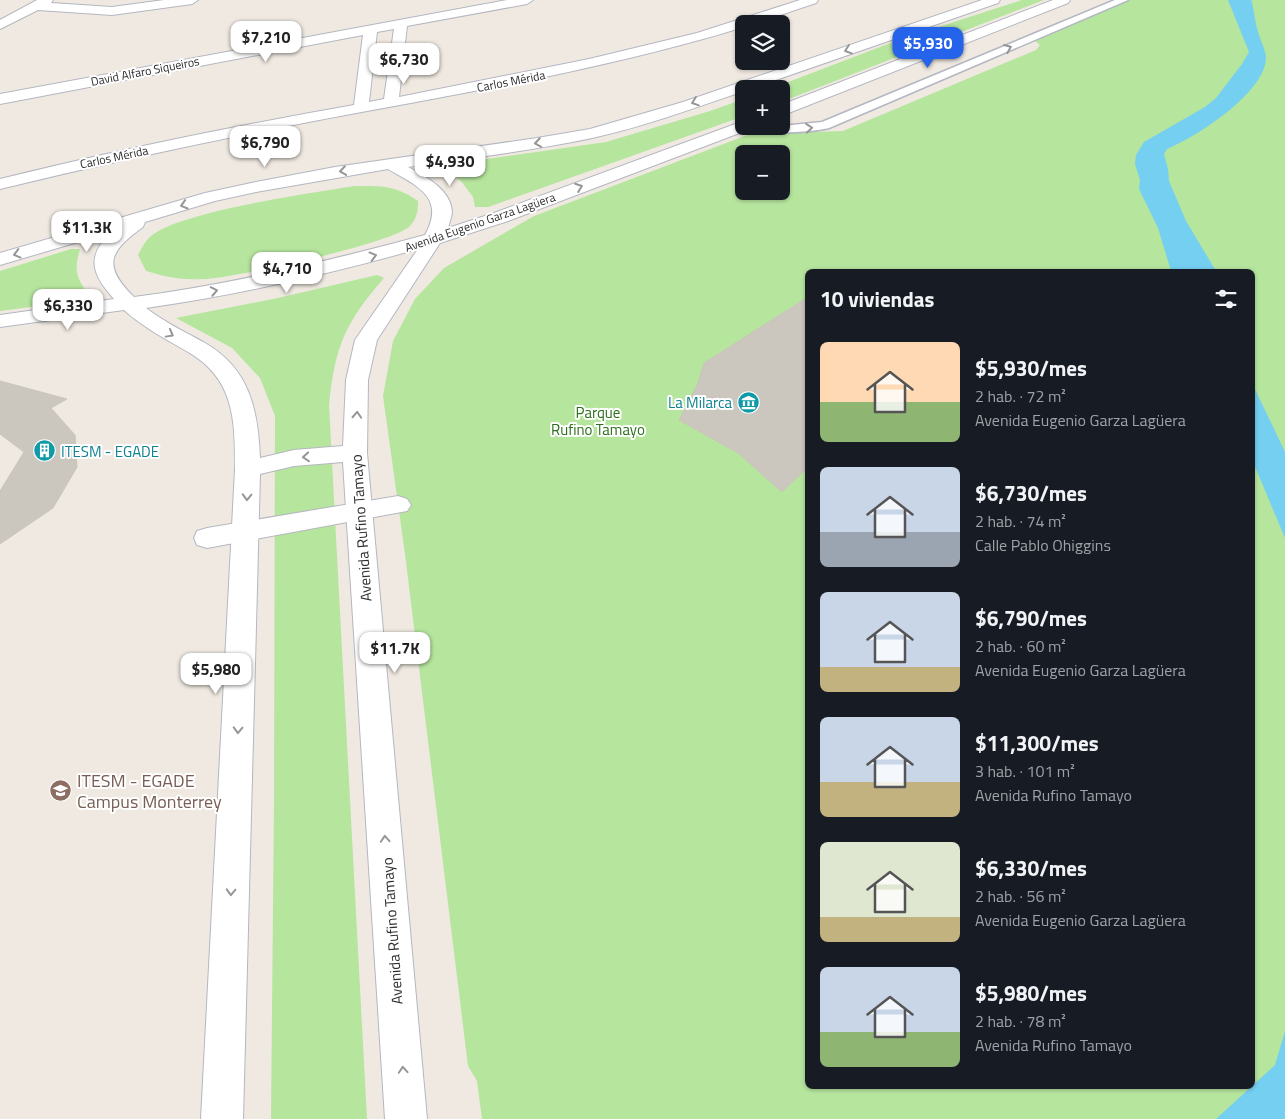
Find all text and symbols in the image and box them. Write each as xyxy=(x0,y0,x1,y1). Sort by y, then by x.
map controls xyxy=(735,15,790,200)
button: layers xyxy=(735,15,790,70)
pin: $7,210 xyxy=(225,20,307,63)
text: $7,210 xyxy=(241,25,291,49)
pin: $5,930 xyxy=(887,27,969,69)
text: $5,930 xyxy=(903,31,953,55)
pin: $6,730 xyxy=(363,42,445,85)
one-way arrow xyxy=(845,44,853,54)
one-way arrow xyxy=(1003,44,1012,55)
text: $6,730 xyxy=(379,47,429,71)
street label: David Alfaro Siqueiros xyxy=(89,51,201,91)
street label: Carlos Mérida xyxy=(475,65,547,97)
button: + xyxy=(735,80,790,135)
one-way arrow xyxy=(691,96,699,106)
one-way arrow xyxy=(805,122,813,133)
pin: $6,790 xyxy=(224,126,306,168)
text: $6,790 xyxy=(240,130,290,154)
one-way arrow xyxy=(533,138,542,148)
street label: Carlos Mérida xyxy=(78,141,150,173)
pin: $4,930 xyxy=(409,144,491,187)
button: − xyxy=(735,145,790,200)
text: $4,930 xyxy=(425,149,475,173)
one-way arrow xyxy=(338,165,346,176)
one-way arrow xyxy=(574,183,583,193)
street label: Avenida Eugenio Garza Lagüera xyxy=(402,187,558,257)
one-way arrow xyxy=(180,200,189,210)
pin: $11.3K xyxy=(46,210,128,253)
text: $11.3K xyxy=(62,215,112,239)
one-way arrow xyxy=(13,248,22,259)
one-way arrow xyxy=(368,251,377,262)
pin: $4,710 xyxy=(246,252,328,294)
text: $4,710 xyxy=(262,256,312,280)
text: 10 viviendas xyxy=(820,283,934,315)
icon: filters xyxy=(1212,285,1240,313)
one-way arrow xyxy=(210,286,218,297)
pin: $6,330 xyxy=(27,288,109,331)
text: $6,330 xyxy=(43,293,93,317)
one-way arrow xyxy=(165,327,174,337)
text: $5,930/mes xyxy=(975,352,1087,384)
icon: home xyxy=(860,362,920,422)
text: 2 hab. · 72 m² xyxy=(975,384,1066,408)
museum icon: La Milarca xyxy=(736,390,760,414)
place label: La Milarca xyxy=(668,391,732,414)
park label: Parque Rufino Tamayo xyxy=(551,401,645,441)
text: Avenida Eugenio Garza Lagüera xyxy=(975,408,1186,432)
one-way arrow xyxy=(351,411,362,419)
building icon: ITESM - EGADE xyxy=(33,439,57,463)
place label: ITESM - EGADE xyxy=(61,440,159,463)
one-way arrow xyxy=(302,451,310,462)
street label: Avenida Rufino Tamayo xyxy=(344,454,378,602)
text: $6,730/mes xyxy=(975,477,1087,509)
icon: home xyxy=(860,487,920,547)
one-way arrow xyxy=(242,494,253,502)
text: 2 hab. · 74 m² xyxy=(975,509,1066,533)
text: Calle Pablo Ohiggins xyxy=(975,533,1111,557)
text: $6,790/mes xyxy=(975,602,1087,634)
icon: home xyxy=(860,612,920,672)
pin: $11.7K xyxy=(354,632,436,674)
text: 2 hab. · 60 m² xyxy=(975,634,1066,658)
text: $11.7K xyxy=(370,636,420,660)
pin: $5,980 xyxy=(175,652,257,695)
text: $5,980 xyxy=(191,657,241,681)
text: Avenida Eugenio Garza Lagüera xyxy=(975,658,1186,682)
one-way arrow xyxy=(232,726,243,734)
text: $11,300/mes xyxy=(975,727,1099,759)
icon: home xyxy=(860,737,920,797)
text: 3 hab. · 101 m² xyxy=(975,759,1075,783)
place label: ITESM - EGADE Campus Monterrey xyxy=(77,767,222,815)
school or university icon: ITESM - EGADE Campus Monterrey xyxy=(49,778,73,802)
text: Avenida Rufino Tamayo xyxy=(975,783,1132,807)
one-way arrow xyxy=(379,834,390,842)
text: $6,330/mes xyxy=(975,852,1087,884)
street label: Avenida Rufino Tamayo xyxy=(375,857,409,1005)
icon: home xyxy=(860,862,920,922)
text: 2 hab. · 56 m² xyxy=(975,884,1066,908)
one-way arrow xyxy=(226,888,236,896)
text: Avenida Eugenio Garza Lagüera xyxy=(975,908,1186,932)
text: $5,980/mes xyxy=(975,977,1087,1009)
icon: home xyxy=(860,987,920,1047)
text: 2 hab. · 78 m² xyxy=(975,1009,1066,1033)
text: Avenida Rufino Tamayo xyxy=(975,1033,1132,1057)
one-way arrow xyxy=(397,1066,408,1074)

